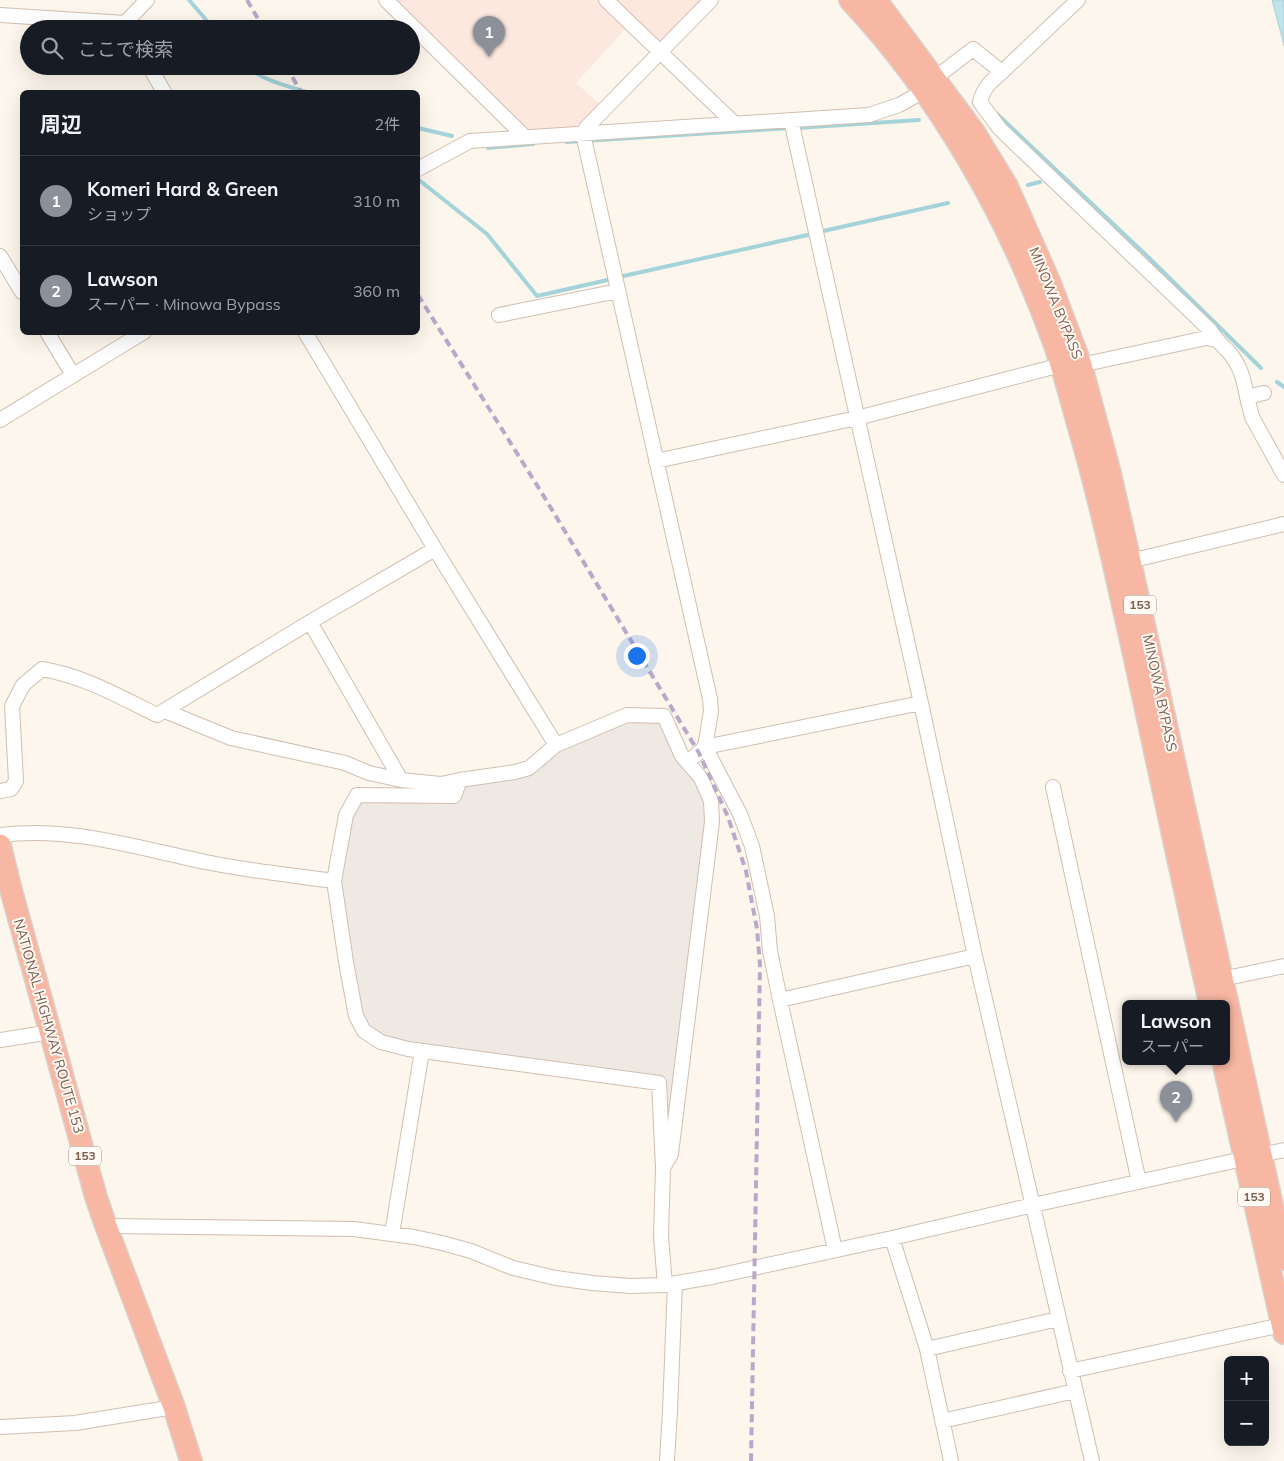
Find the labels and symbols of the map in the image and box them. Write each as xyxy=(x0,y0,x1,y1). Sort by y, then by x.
pin: 1 xyxy=(473,16,505,57)
street label: MINOWA BYPASS xyxy=(1025,244,1087,362)
road number: 153 xyxy=(1124,596,1156,614)
street label: MINOWA BYPASS xyxy=(1139,633,1181,753)
your location xyxy=(624,643,650,669)
street label: NATIONAL HIGHWAY ROUTE 153 xyxy=(10,917,88,1135)
pin: 2 xyxy=(1160,1081,1192,1122)
road number: 153 xyxy=(69,1146,101,1166)
road number: 153 xyxy=(1238,1188,1270,1206)

